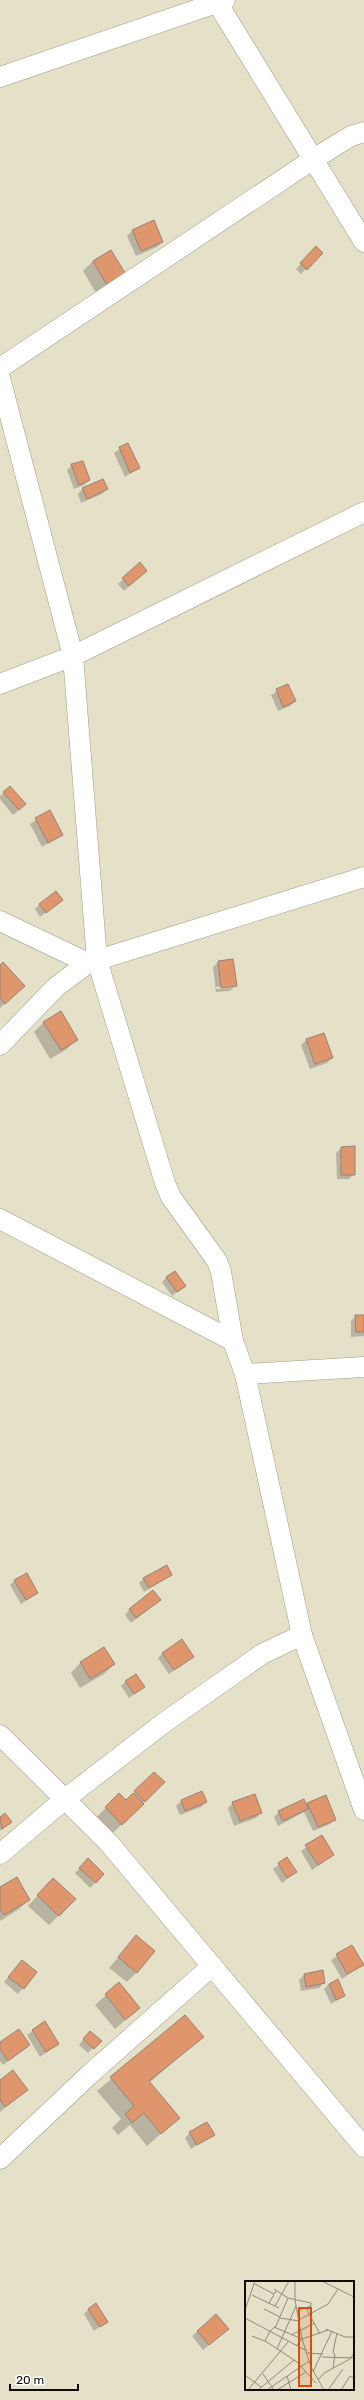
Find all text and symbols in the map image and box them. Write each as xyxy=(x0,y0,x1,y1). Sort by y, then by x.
inset map xyxy=(245,2281,354,2390)
scale bar xyxy=(10,2366,78,2392)
text: 20 m xyxy=(16,2373,44,2387)

